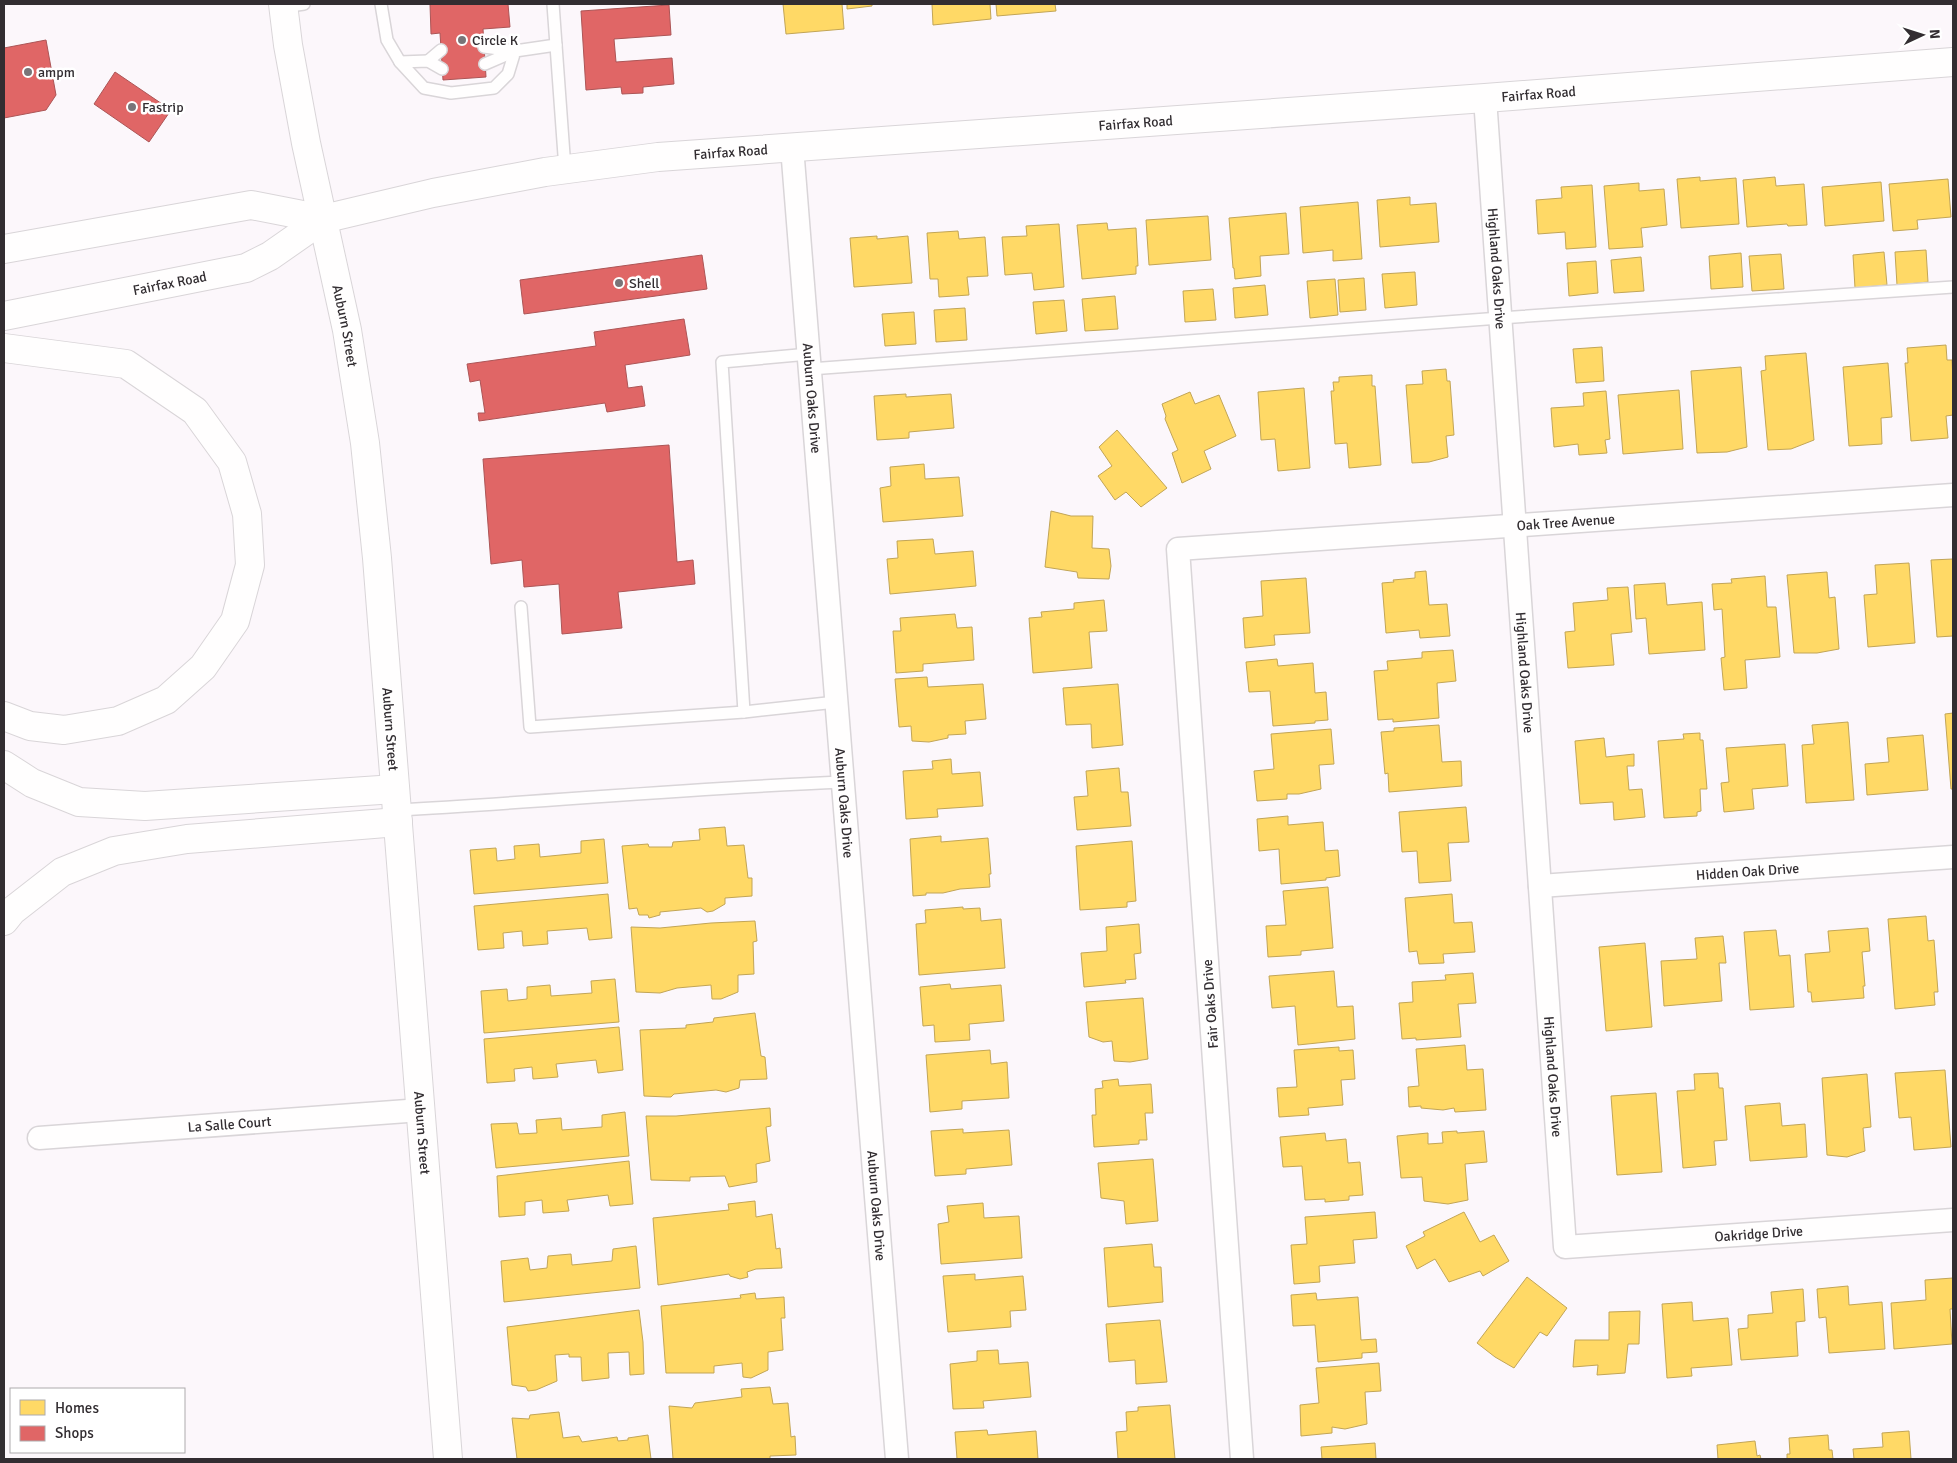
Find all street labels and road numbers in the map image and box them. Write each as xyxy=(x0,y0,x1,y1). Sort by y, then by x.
street label: Fairfax Road xyxy=(1501,83,1577,106)
street label: Fairfax Road xyxy=(1098,112,1174,135)
street label: Fairfax Road xyxy=(693,141,769,163)
street label: Highland Oaks Drive xyxy=(1484,207,1509,330)
street label: Fairfax Road xyxy=(132,268,208,299)
street label: Auburn Street xyxy=(328,283,361,368)
street label: Auburn Oaks Drive xyxy=(799,342,824,454)
street label: Oak Tree Avenue xyxy=(1516,511,1615,534)
street label: Highland Oaks Drive xyxy=(1512,611,1537,734)
street label: Auburn Street xyxy=(378,687,402,771)
street label: Auburn Oaks Drive xyxy=(831,747,857,859)
street label: Hidden Oak Drive xyxy=(1695,860,1800,884)
street label: Fair Oaks Drive xyxy=(1199,959,1222,1049)
street label: Highland Oaks Drive xyxy=(1540,1016,1565,1138)
street label: Auburn Street xyxy=(410,1091,434,1175)
street label: La Salle Court xyxy=(187,1113,272,1136)
street label: Auburn Oaks Drive xyxy=(863,1150,889,1262)
street label: Oakridge Drive xyxy=(1714,1222,1804,1246)

